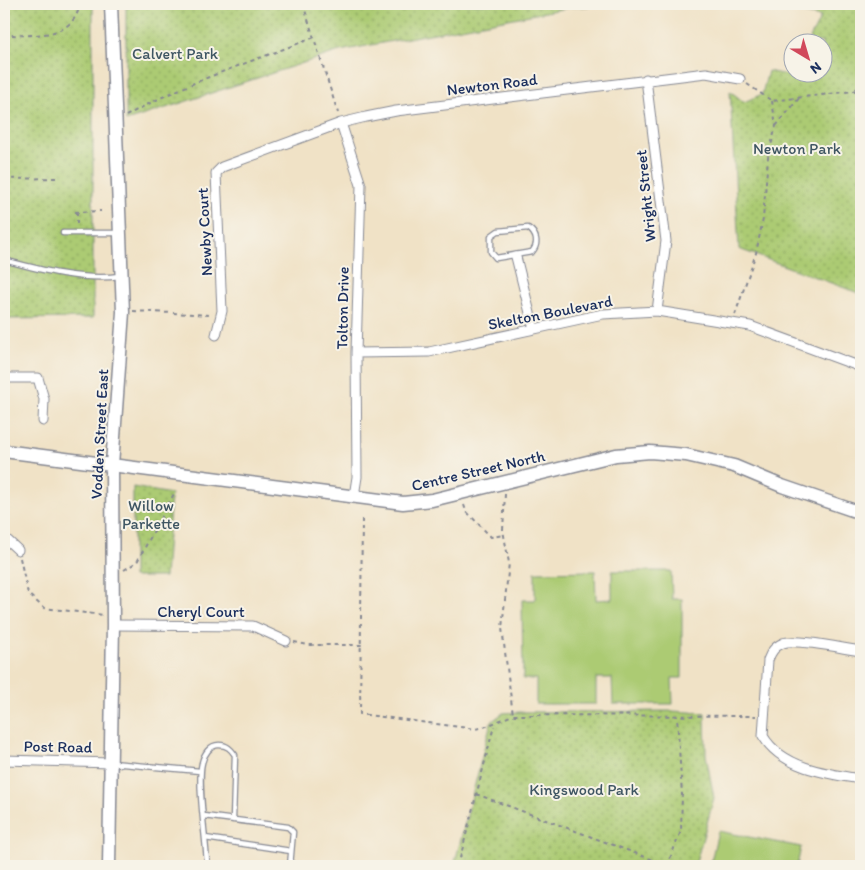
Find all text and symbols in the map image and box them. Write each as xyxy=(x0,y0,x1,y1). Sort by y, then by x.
north arrow xyxy=(782,32,832,82)
park label: Calvert Park xyxy=(132,44,219,63)
text: N xyxy=(807,58,825,77)
street label: Newton Road xyxy=(446,69,539,99)
park label: Newton Park xyxy=(753,139,841,158)
street label: Wright Street xyxy=(631,149,660,243)
street label: Newby Court xyxy=(193,187,216,277)
street label: Tolton Drive xyxy=(332,266,353,350)
street label: Skelton Boulevard xyxy=(486,291,614,334)
street label: Vodden Street East xyxy=(87,368,112,500)
street label: Centre Street North xyxy=(410,446,547,495)
park label: Willow Parkette xyxy=(122,496,180,533)
street label: Cheryl Court xyxy=(157,602,245,621)
street label: Post Road xyxy=(24,736,93,757)
park label: Kingswood Park xyxy=(529,780,640,799)

